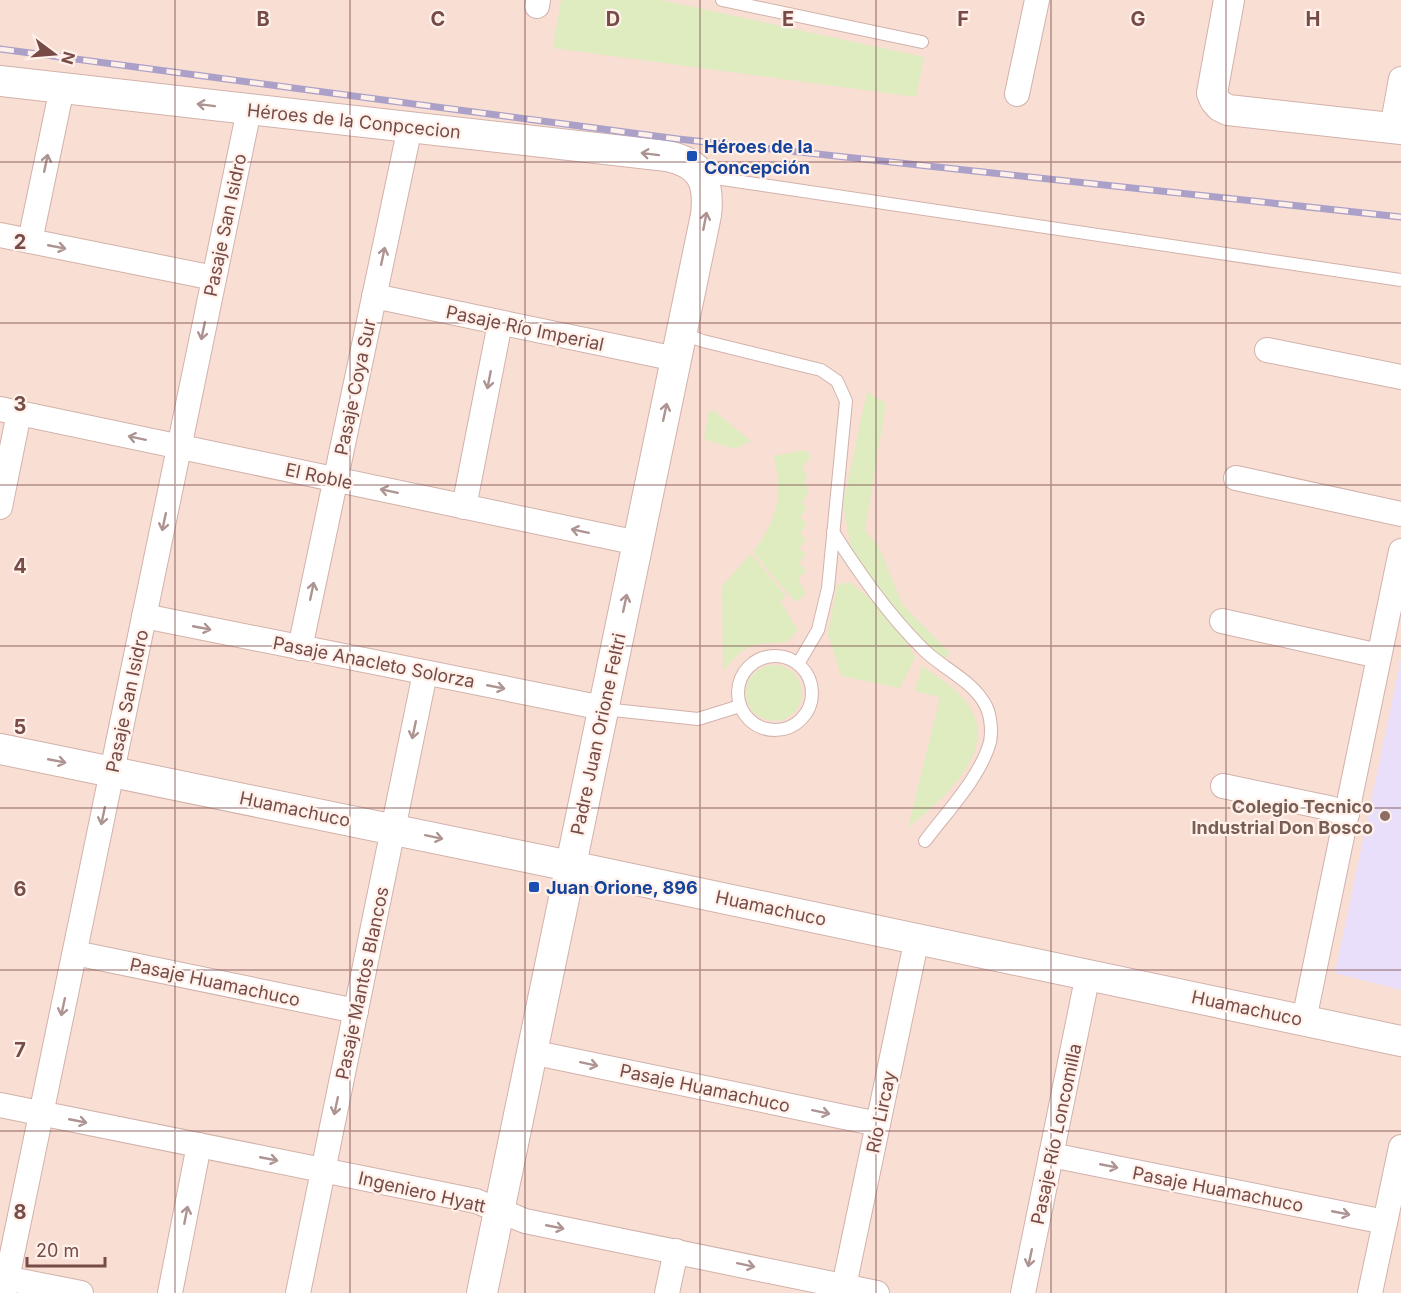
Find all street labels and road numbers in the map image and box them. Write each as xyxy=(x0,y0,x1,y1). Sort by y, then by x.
street label: Héroes de la Conpcecion xyxy=(246,99,462,143)
street label: Pasaje San Isidro xyxy=(200,152,250,298)
street label: Pasaje Río Imperial xyxy=(444,301,606,355)
street label: Pasaje Coya Sur xyxy=(330,317,380,457)
street label: El Roble xyxy=(283,459,355,493)
street label: Pasaje San Isidro xyxy=(102,628,152,774)
street label: Padre Juan Orione Feltri xyxy=(566,631,630,837)
street label: Pasaje Anacleto Solorza xyxy=(271,632,477,692)
street label: Huamachuco xyxy=(238,787,352,831)
street label: Pasaje Mantos Blancos xyxy=(331,885,393,1081)
street label: Huamachuco xyxy=(714,886,828,930)
street label: Pasaje Huamachuco xyxy=(128,954,302,1010)
street label: Huamachuco xyxy=(1190,986,1304,1030)
street label: Pasaje Río Loncomilla xyxy=(1027,1042,1085,1226)
street label: Pasaje Huamachuco xyxy=(618,1060,792,1116)
street label: Río Lircay xyxy=(862,1069,900,1155)
street label: Pasaje Huamachuco xyxy=(1131,1162,1305,1216)
street label: Ingeniero Hyatt xyxy=(356,1167,488,1217)

